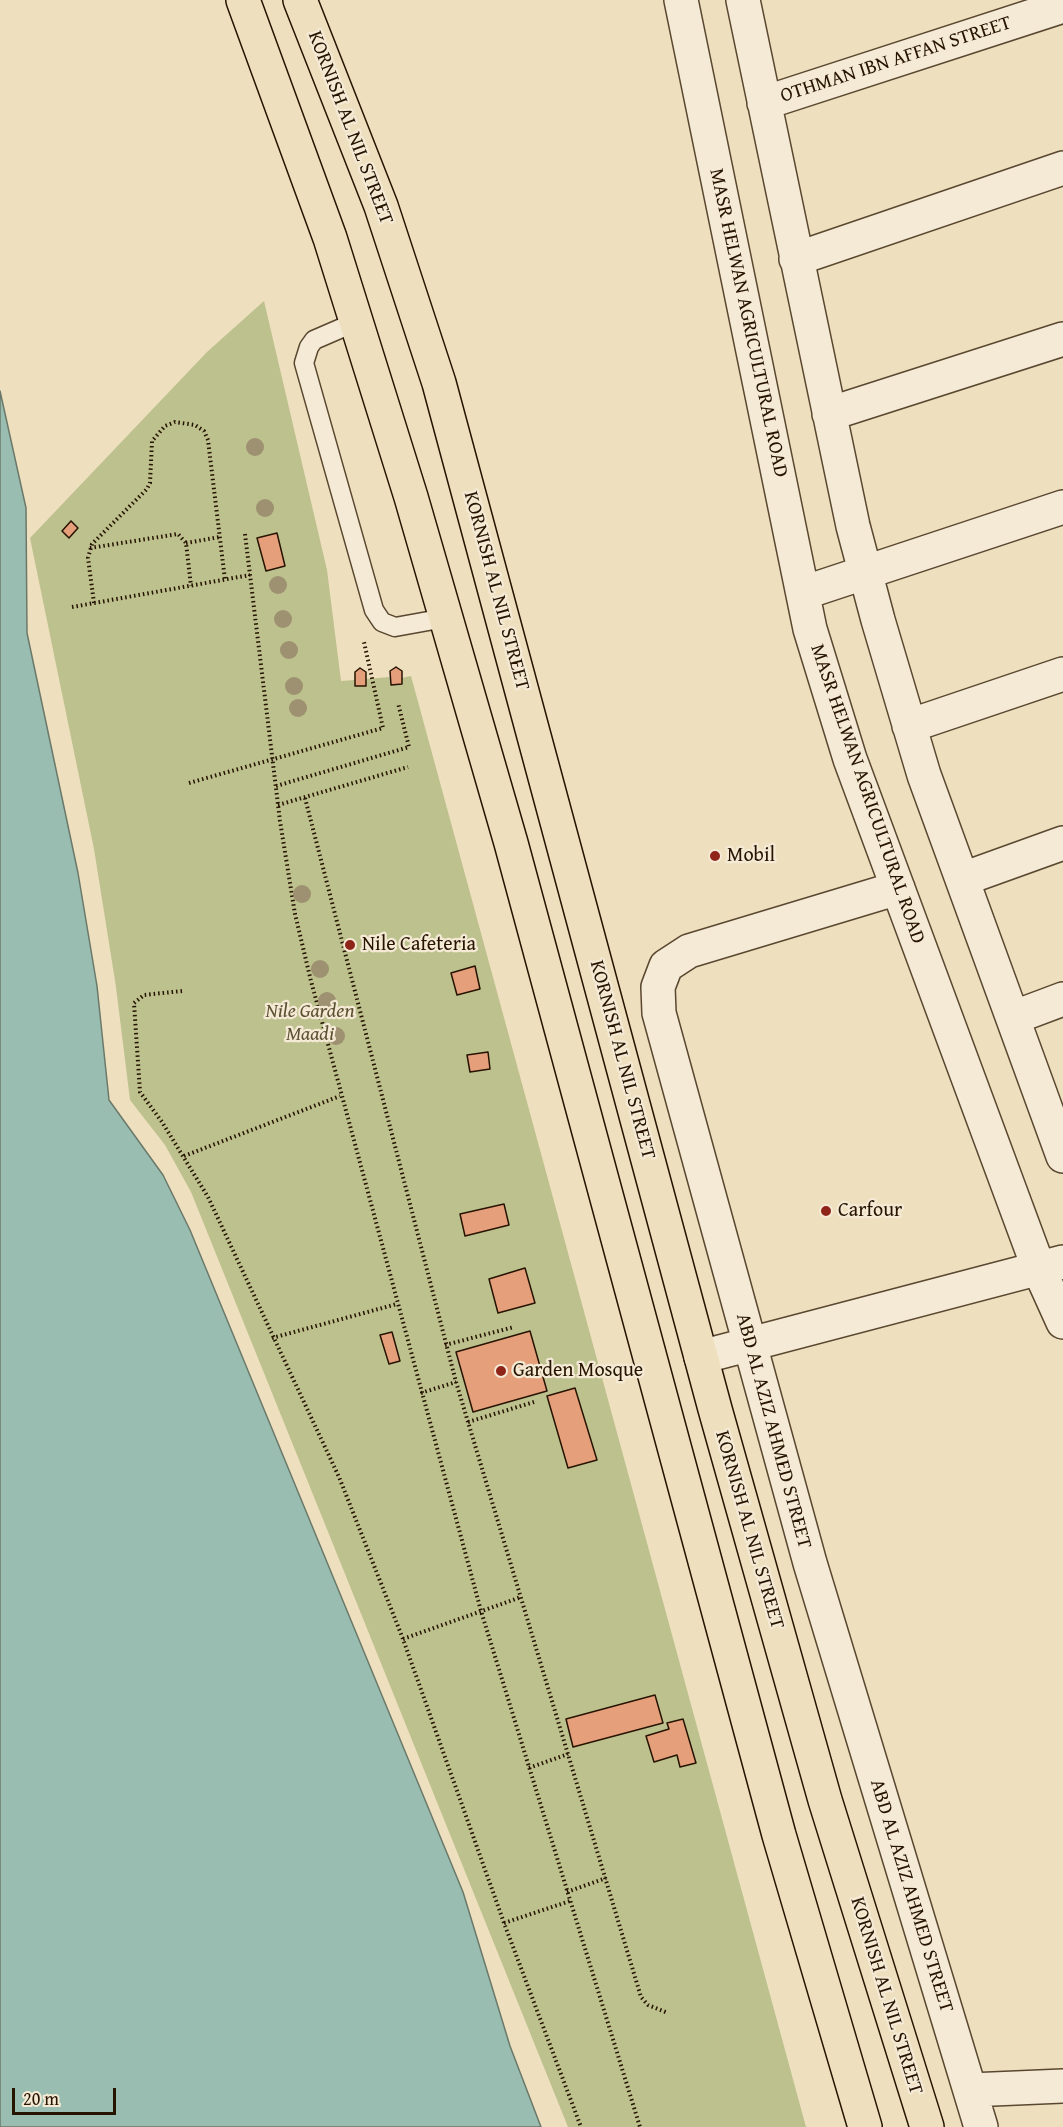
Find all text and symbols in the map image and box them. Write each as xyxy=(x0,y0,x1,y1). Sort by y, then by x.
street label: OTHMAN IBN AFFAN STREET xyxy=(778,11,1014,109)
street label: KORNISH AL NIL STREET xyxy=(302,28,398,228)
street label: MASR HELWAN AGRICULTURAL ROAD xyxy=(703,166,793,480)
street label: KORNISH AL NIL STREET xyxy=(458,489,534,693)
street label: MASR HELWAN AGRICULTURAL ROAD xyxy=(804,641,930,947)
place label: Mobil xyxy=(727,844,775,868)
marker: Mobil xyxy=(708,849,722,863)
place label: Nile Cafeteria xyxy=(362,933,476,957)
marker: Nile Cafeteria xyxy=(343,938,357,952)
street label: KORNISH AL NIL STREET xyxy=(584,958,660,1162)
park label: Nile Garden Maadi xyxy=(265,1000,355,1047)
place label: Carfour xyxy=(838,1199,902,1223)
marker: Carfour xyxy=(819,1204,833,1218)
street label: ABD AL AZIZ AHMED STREET xyxy=(730,1311,816,1551)
place label: Garden Mosque xyxy=(513,1359,643,1383)
marker: Garden Mosque xyxy=(494,1364,508,1378)
street label: KORNISH AL NIL STREET xyxy=(709,1428,789,1632)
street label: ABD AL AZIZ AHMED STREET xyxy=(864,1776,958,2016)
street label: KORNISH AL NIL STREET xyxy=(845,1894,927,2098)
scale bar xyxy=(15,2076,118,2114)
text: 20 m xyxy=(23,2085,59,2112)

